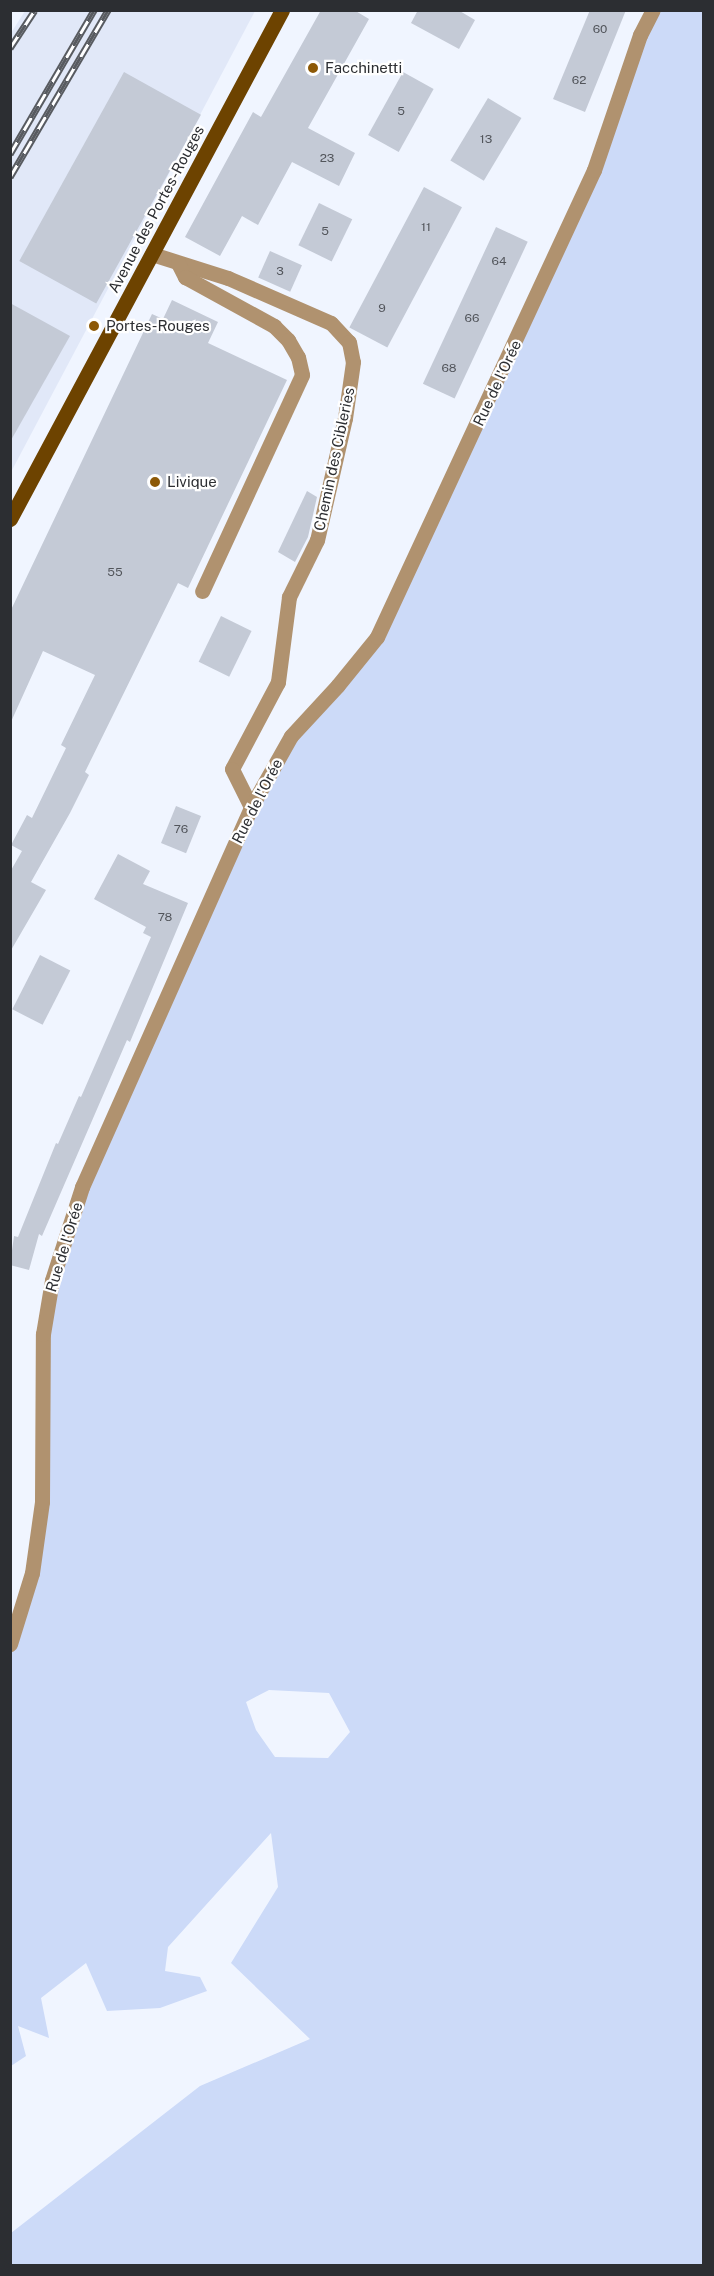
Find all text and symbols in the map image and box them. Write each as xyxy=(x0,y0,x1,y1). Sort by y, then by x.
house number: 60 xyxy=(593,23,607,37)
place label: Facchinetti xyxy=(325,59,402,77)
marker: Facchinetti xyxy=(306,61,320,75)
house number: 62 xyxy=(572,74,586,88)
house number: 5 xyxy=(397,105,405,119)
street label: Avenue des Portes-Rouges xyxy=(104,122,208,296)
house number: 13 xyxy=(480,133,492,147)
house number: 23 xyxy=(320,152,334,166)
house number: 11 xyxy=(421,221,431,235)
house number: 5 xyxy=(321,225,329,239)
house number: 64 xyxy=(492,255,506,269)
house number: 3 xyxy=(276,265,284,279)
house number: 9 xyxy=(378,302,386,316)
house number: 66 xyxy=(465,312,479,326)
place label: Portes-Rouges xyxy=(106,317,210,335)
marker: Portes-Rouges xyxy=(87,319,101,333)
street label: Rue de l'Orée xyxy=(469,337,525,429)
house number: 68 xyxy=(441,362,457,376)
street label: Chemin des Cibleries xyxy=(310,385,358,533)
place label: Livique xyxy=(167,473,217,491)
marker: Livique xyxy=(148,475,162,489)
house number: 55 xyxy=(107,566,123,580)
street label: Rue de l'Orée xyxy=(228,755,286,847)
house number: 76 xyxy=(174,823,188,837)
house number: 78 xyxy=(158,911,172,925)
street label: Rue de l'Orée xyxy=(42,1200,86,1294)

